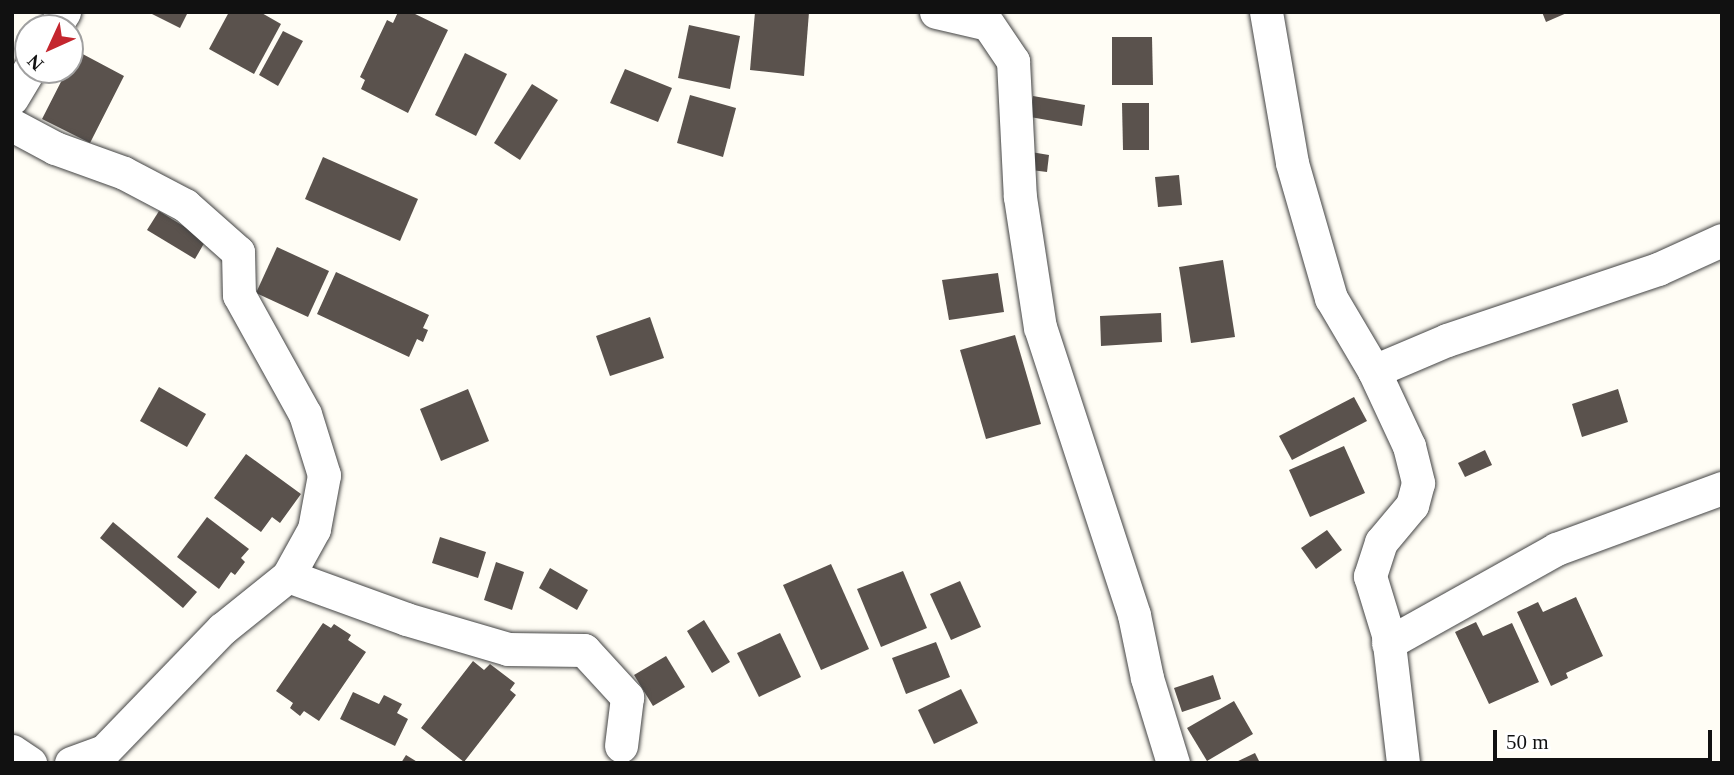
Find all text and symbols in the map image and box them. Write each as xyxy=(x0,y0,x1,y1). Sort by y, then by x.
north arrow xyxy=(14,14,84,84)
text: N xyxy=(23,51,47,75)
scale bar xyxy=(1496,716,1715,760)
text: 50 m xyxy=(1506,730,1549,754)

